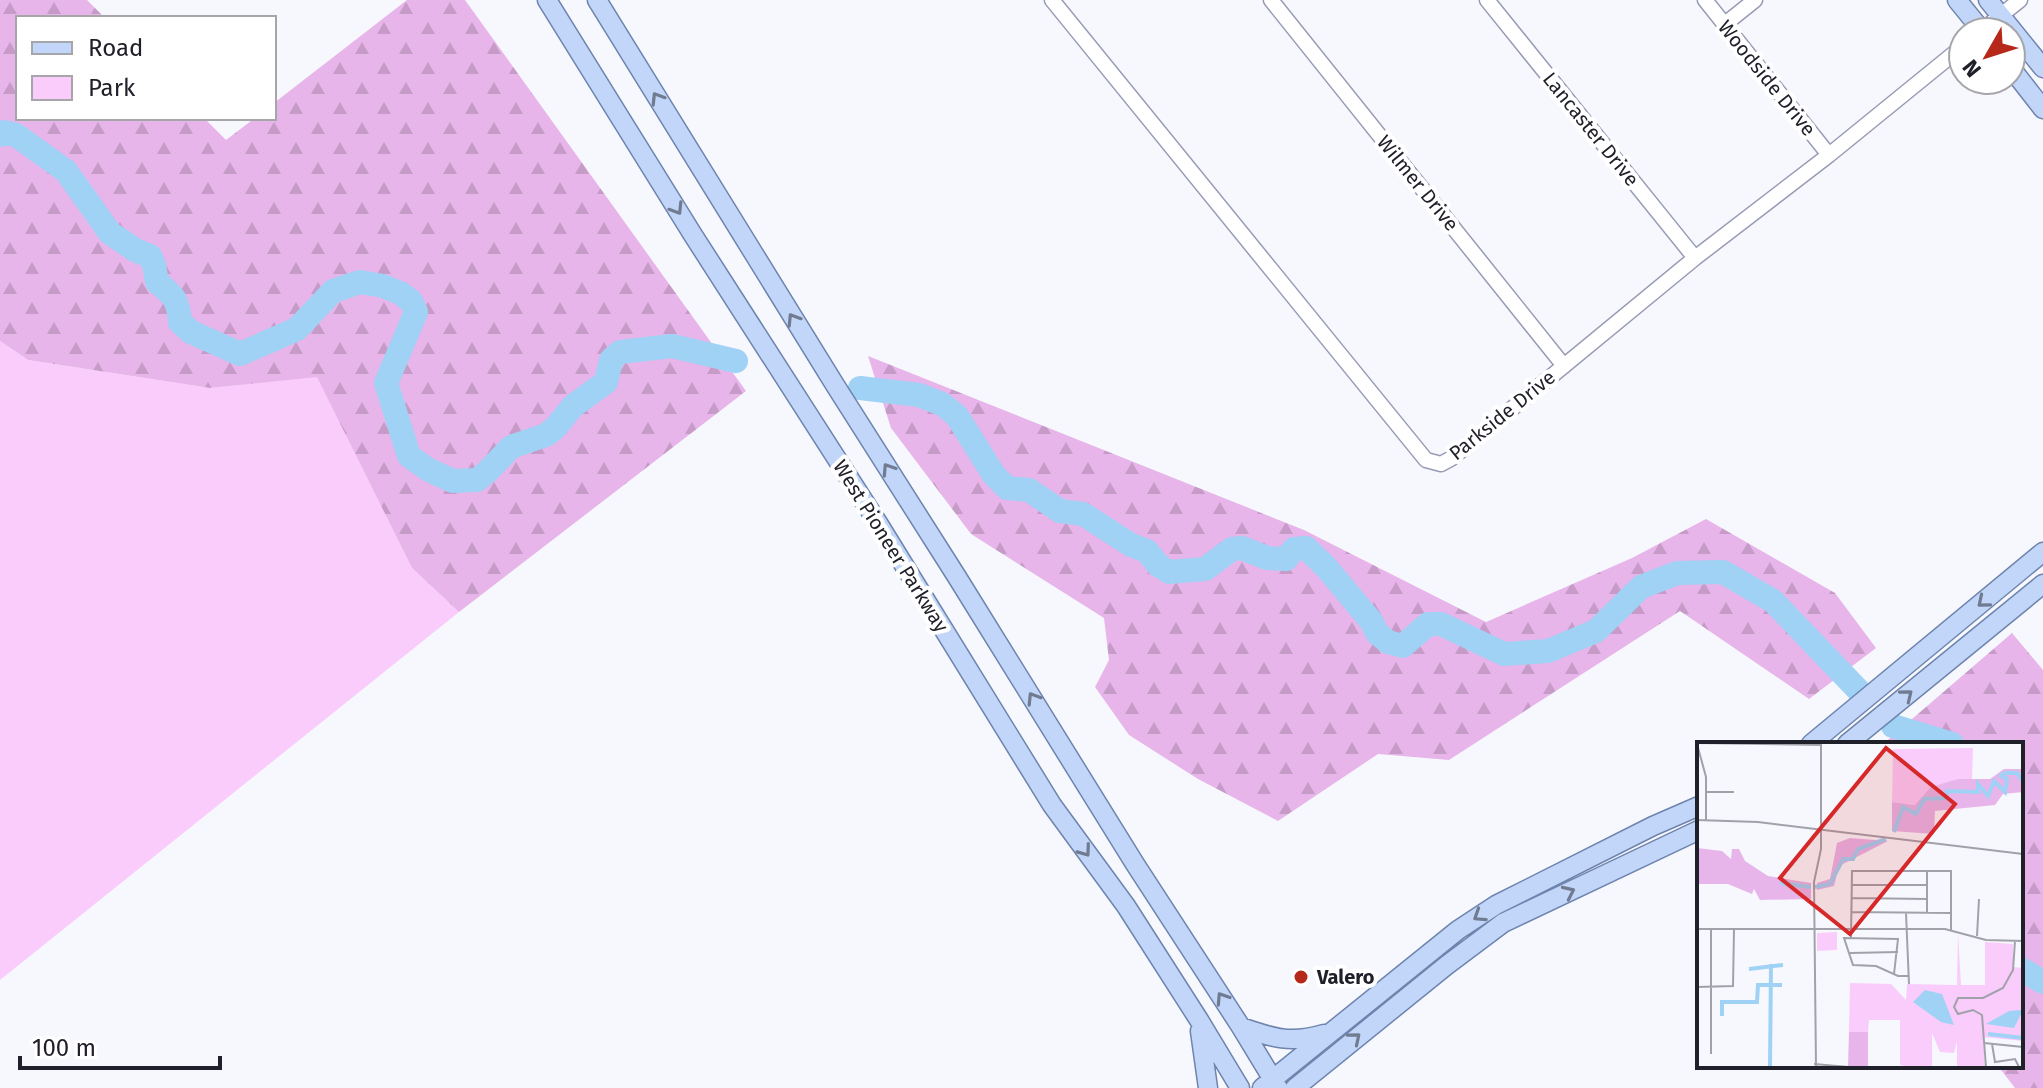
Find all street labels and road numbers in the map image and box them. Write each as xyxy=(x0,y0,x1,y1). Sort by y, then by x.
street label: Woodside Drive xyxy=(1713,15,1821,141)
street label: Lancaster Drive xyxy=(1538,67,1644,191)
street label: Wilmer Drive xyxy=(1372,130,1464,236)
street label: Parkside Drive xyxy=(1444,365,1560,465)
street label: West Pioneer Parkway xyxy=(828,455,954,637)

